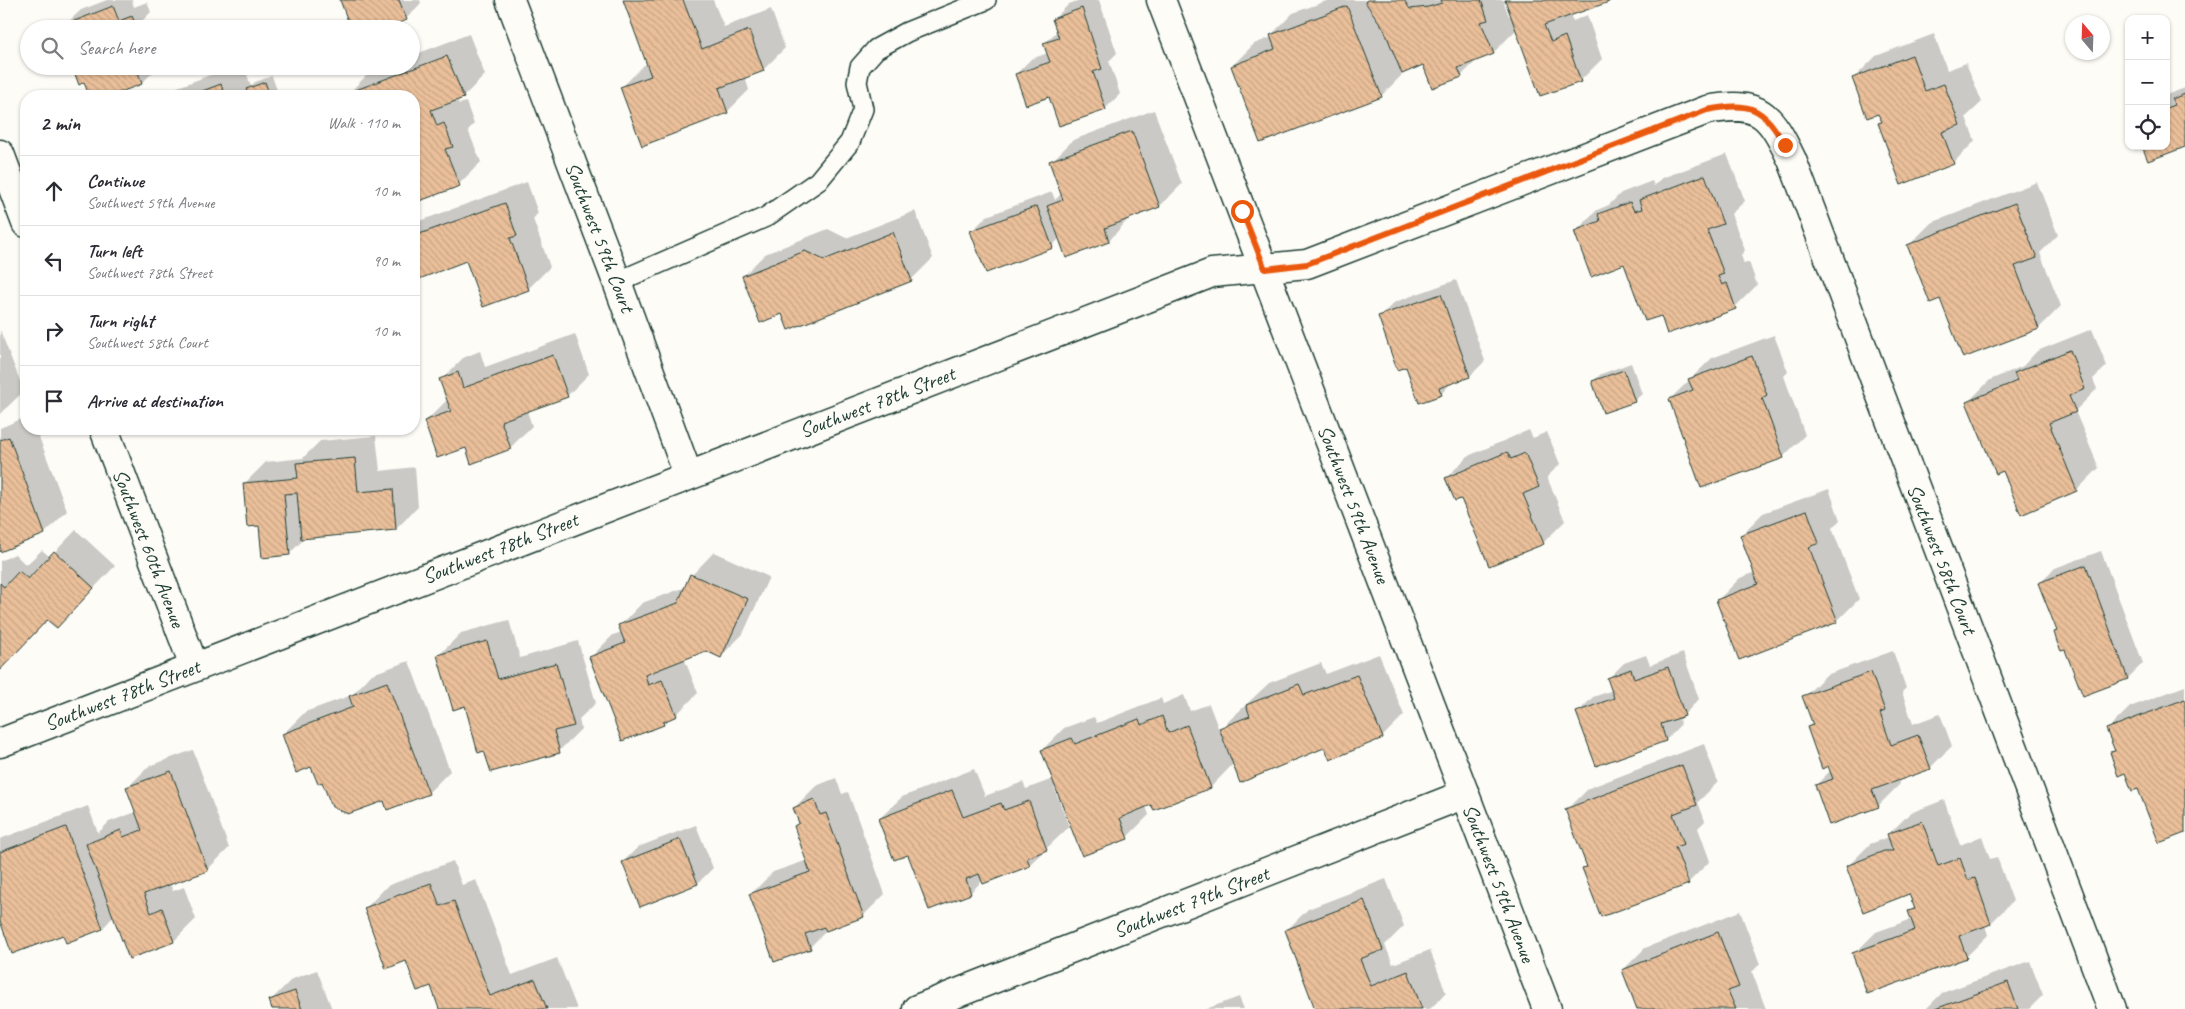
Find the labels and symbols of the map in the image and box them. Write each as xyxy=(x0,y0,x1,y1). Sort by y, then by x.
north arrow xyxy=(2065,15,2110,60)
route end xyxy=(1774,134,1797,157)
street label: Southwest 59th Court xyxy=(559,158,641,318)
route start xyxy=(1231,200,1254,223)
street label: Southwest 78th Street xyxy=(796,360,960,444)
street label: Southwest 59th Avenue xyxy=(1312,421,1397,588)
street label: Southwest 60th Avenue xyxy=(107,465,192,632)
street label: Southwest 58th Court xyxy=(1901,480,1983,640)
street label: Southwest 78th Street xyxy=(419,506,583,590)
street label: Southwest 78th Street xyxy=(41,653,205,737)
street label: Southwest 59th Avenue xyxy=(1457,800,1542,967)
street label: Southwest 79th Street xyxy=(1110,860,1274,944)

